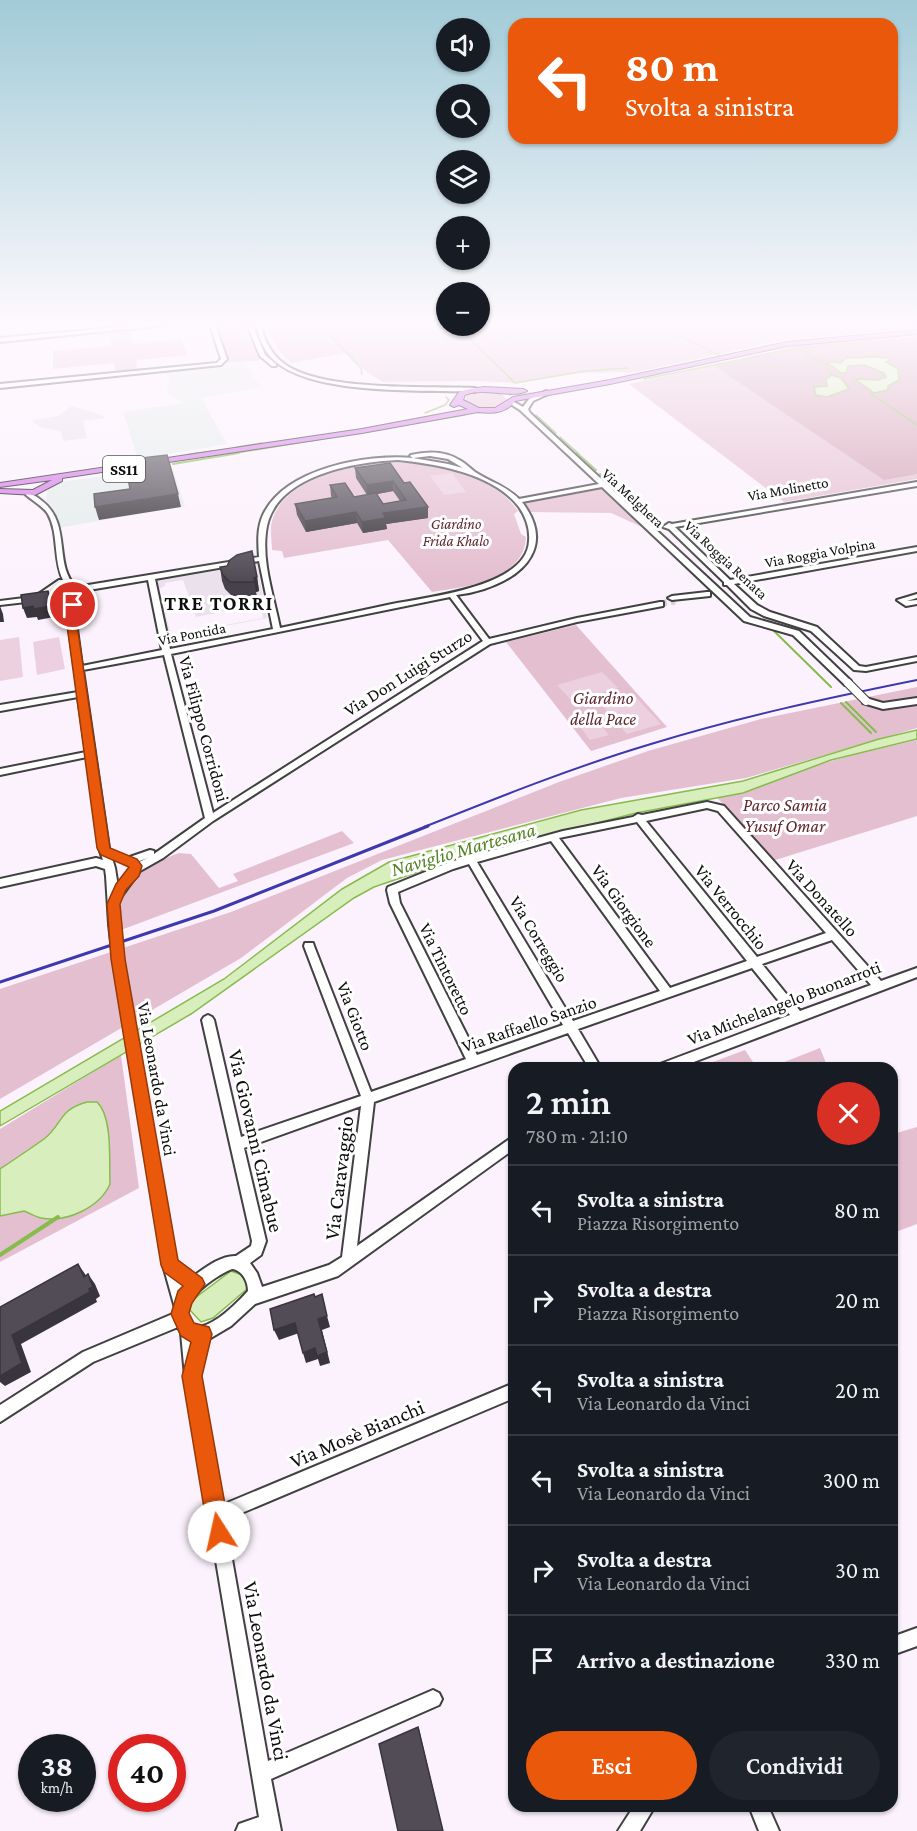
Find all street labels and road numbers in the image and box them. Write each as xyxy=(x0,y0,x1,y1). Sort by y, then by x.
road number: SS11 xyxy=(103,456,145,482)
street label: Via Melghera xyxy=(598,465,667,532)
street label: Via Molinetto xyxy=(746,474,830,504)
street label: Via Roggia Renata xyxy=(681,518,771,603)
street label: Via Roggia Volpina xyxy=(764,535,877,572)
street label: Via Pontida xyxy=(157,620,227,648)
street label: Via Don Luigi Sturzo xyxy=(340,626,476,720)
street label: Via Filippo Corridoni xyxy=(175,654,233,804)
street label: Via Donatello xyxy=(782,855,862,941)
street label: Via Giorgione xyxy=(587,861,661,951)
street label: Via Verrocchio xyxy=(691,861,771,953)
street label: Via Correggio xyxy=(505,892,573,986)
street label: Via Tintoretto xyxy=(415,920,477,1018)
street label: Via Michelangelo Buonarroti xyxy=(684,957,884,1049)
street label: Via Giotto xyxy=(333,979,377,1053)
street label: Via Raffaello Sanzio xyxy=(459,992,599,1056)
street label: Via Leonardo da Vinci xyxy=(134,1001,180,1158)
street label: Via Giovanni Cimabue xyxy=(223,1047,289,1235)
street label: Via Caravaggio xyxy=(319,1115,359,1241)
street label: Via Mosè Bianchi xyxy=(286,1395,428,1473)
street label: Via Leonardo da Vinci xyxy=(238,1579,294,1763)

